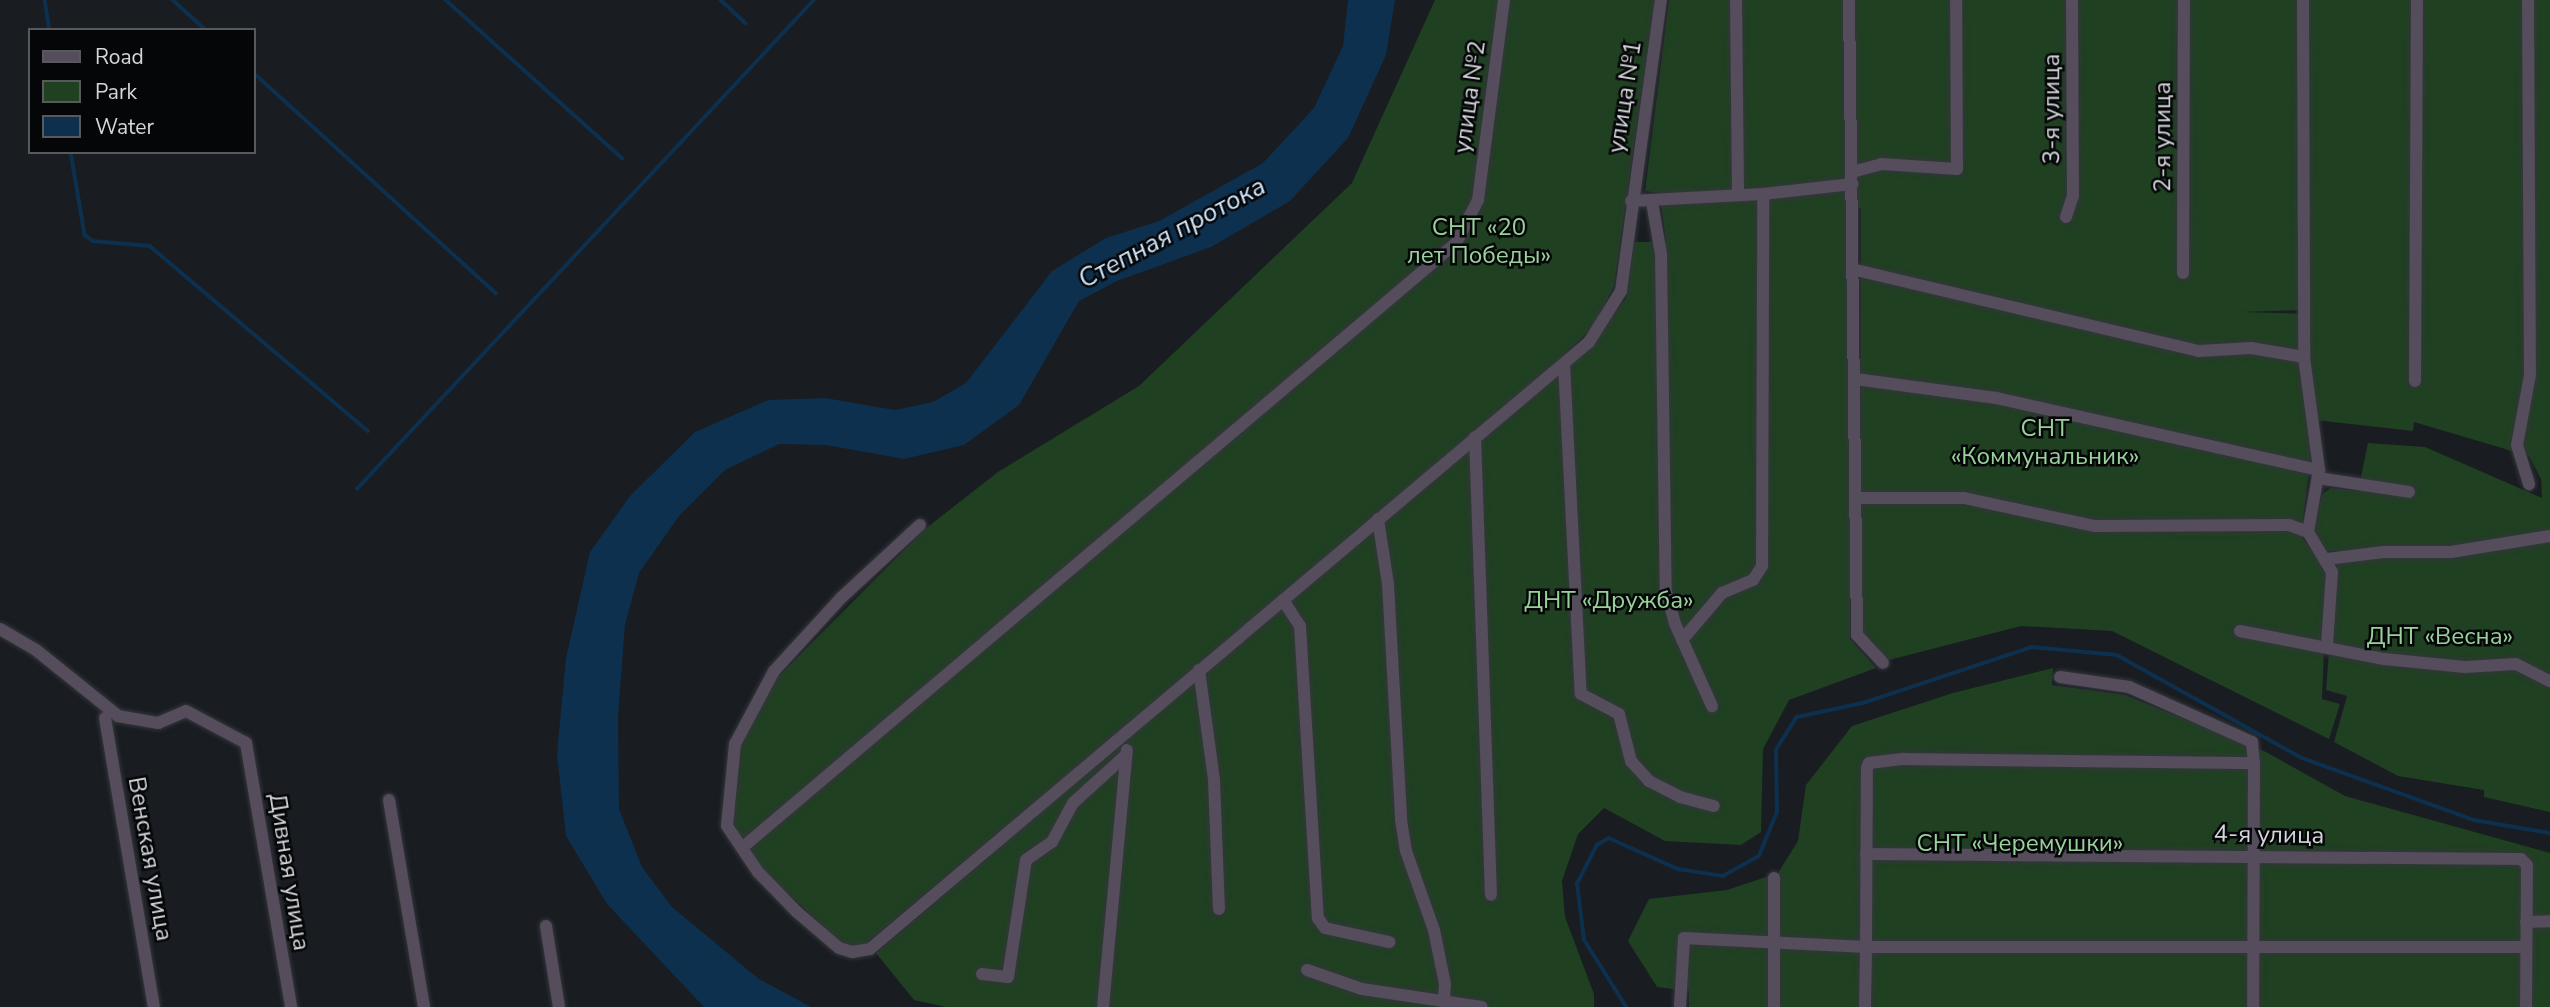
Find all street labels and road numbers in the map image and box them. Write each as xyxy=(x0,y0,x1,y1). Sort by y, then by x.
street label: улица №2 xyxy=(1448,39,1492,155)
street label: улица №1 xyxy=(1602,39,1648,155)
street label: 3-я улица xyxy=(2038,54,2066,164)
street label: 2-я улица xyxy=(2149,82,2177,192)
street label: Венская улица xyxy=(121,775,179,943)
street label: Дивная улица xyxy=(262,791,316,953)
street label: 4-я улица xyxy=(2213,820,2325,850)

